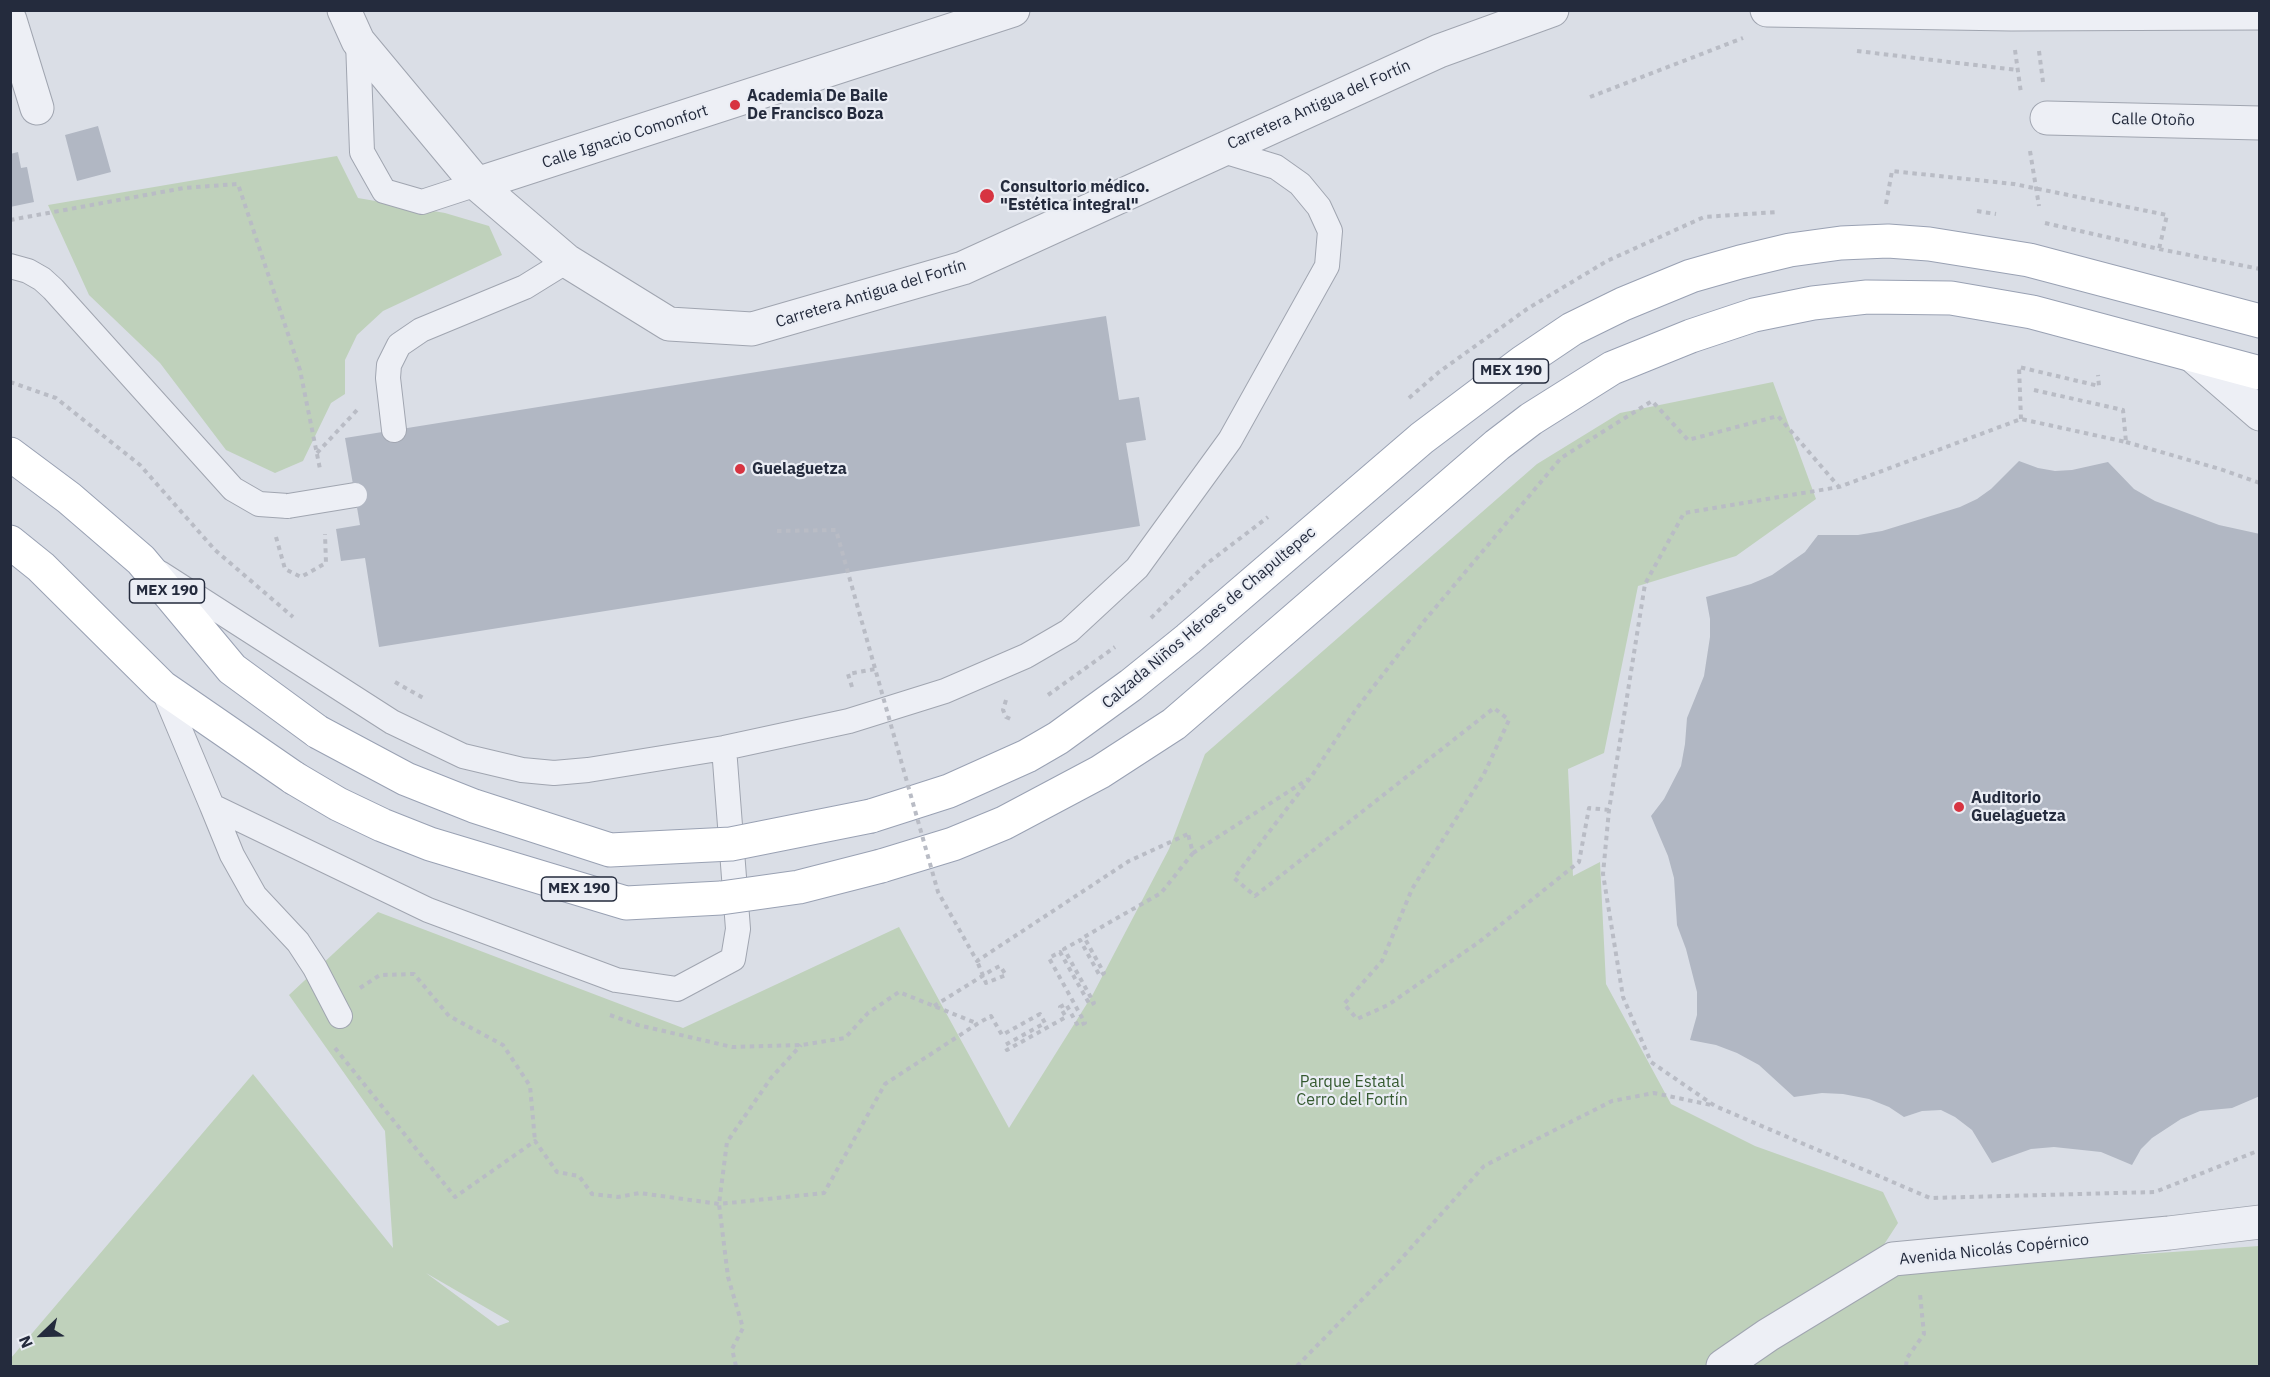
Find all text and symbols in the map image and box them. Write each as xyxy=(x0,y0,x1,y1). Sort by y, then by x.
street label: Carretera Antigua del Fortín xyxy=(1224,56,1414,154)
place label: Academia De Baile De Francisco Boza xyxy=(747,86,888,124)
marker: Academia De Baile De Francisco Boza xyxy=(728,98,742,112)
street label: Calle Ignacio Comonfort xyxy=(540,101,710,173)
street label: Calle Otoño xyxy=(2111,110,2195,130)
place label: Consultorio médico. "Estética integral" xyxy=(1000,177,1150,215)
marker: Consultorio médico. "Estética integral" xyxy=(978,187,996,205)
street label: Carretera Antigua del Fortín xyxy=(773,256,969,332)
road number: MEX 190 xyxy=(1474,359,1549,383)
place label: Guelaguetza xyxy=(752,459,847,479)
marker: Guelaguetza xyxy=(733,462,747,476)
street label: Calzada Niños Héroes de Chapultepec xyxy=(1098,523,1320,713)
road number: MEX 190 xyxy=(130,579,204,603)
place label: Auditorio Guelaguetza xyxy=(1971,788,2066,826)
marker: Auditorio Guelaguetza xyxy=(1952,800,1966,814)
road number: MEX 190 xyxy=(542,877,616,901)
park label: Parque Estatal Cerro del Fortín xyxy=(1296,1072,1408,1110)
street label: Avenida Nicolás Copérnico xyxy=(1898,1230,2090,1270)
north arrow xyxy=(12,1305,72,1365)
text: N xyxy=(14,1333,37,1351)

